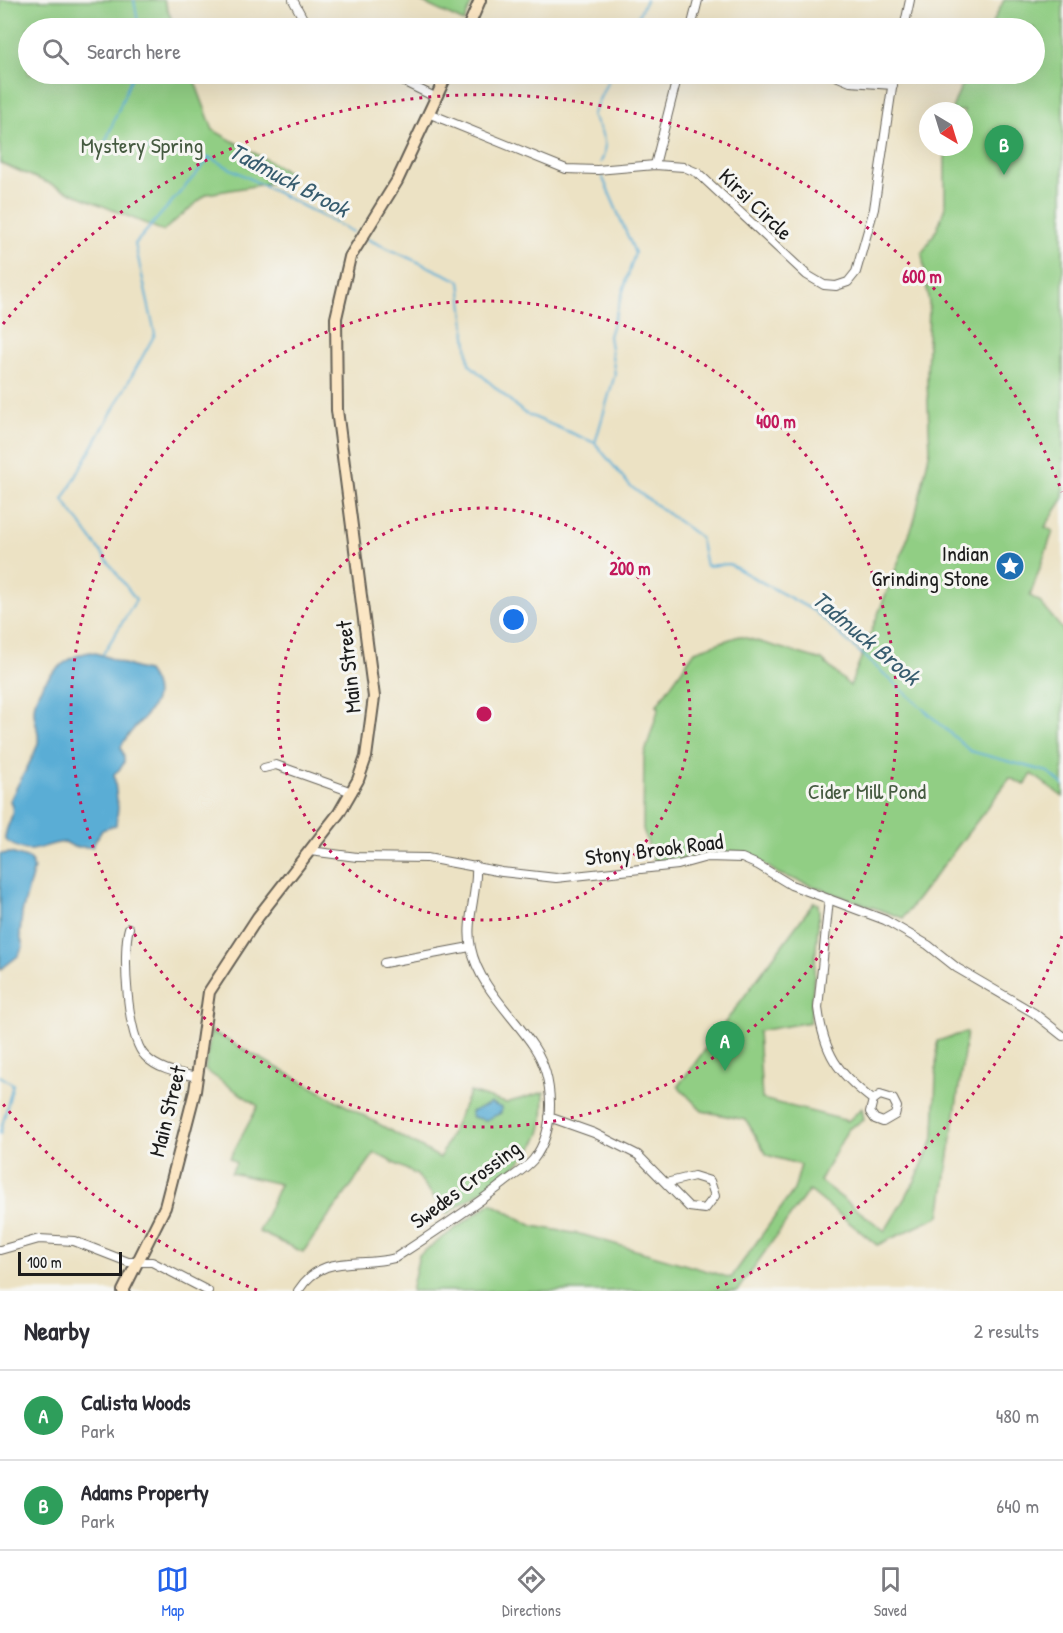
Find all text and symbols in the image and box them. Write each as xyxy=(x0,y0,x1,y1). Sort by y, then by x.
search box xyxy=(18,18,1045,84)
icon: search xyxy=(39,35,72,68)
text: Search here xyxy=(87,36,181,66)
north arrow xyxy=(919,102,973,156)
pin: B xyxy=(984,126,1024,175)
park label: Mystery Spring xyxy=(81,130,203,160)
water label: Tadmuck Brook xyxy=(224,134,357,225)
street label: Kirsi Circle xyxy=(713,161,800,247)
text: 600 m xyxy=(902,264,942,289)
text: 400 m xyxy=(756,409,796,434)
place label: Indian Grinding Stone xyxy=(872,538,989,593)
place icon: Indian Grinding Stone xyxy=(994,550,1026,582)
text: 200 m xyxy=(610,556,650,581)
water label: Tadmuck Brook xyxy=(806,583,929,693)
your location xyxy=(499,605,528,634)
street label: Main Street xyxy=(328,619,368,715)
centre of rings xyxy=(474,704,494,724)
park label: Cider Mill Pond xyxy=(808,776,927,806)
street label: Stony Brook Road xyxy=(583,826,725,872)
pin: A xyxy=(706,1022,744,1071)
street label: Main Street xyxy=(141,1062,193,1160)
street label: Swedes Crossing xyxy=(404,1133,526,1235)
scale bar xyxy=(18,1249,122,1276)
text: 100 m xyxy=(27,1251,62,1273)
text: Nearby xyxy=(24,1313,90,1348)
text: 2 results xyxy=(974,1317,1039,1344)
text: Calista Woods xyxy=(81,1387,191,1417)
text: A xyxy=(39,1402,48,1429)
text: 480 m xyxy=(996,1402,1039,1429)
text: Park xyxy=(81,1417,114,1444)
text: Adams Property xyxy=(81,1477,209,1507)
text: B xyxy=(38,1492,49,1519)
text: 640 m xyxy=(996,1492,1039,1519)
text: Park xyxy=(81,1507,114,1534)
tab: Map xyxy=(156,1563,189,1621)
tab: Directions xyxy=(502,1563,561,1621)
tab: Saved xyxy=(874,1563,907,1621)

